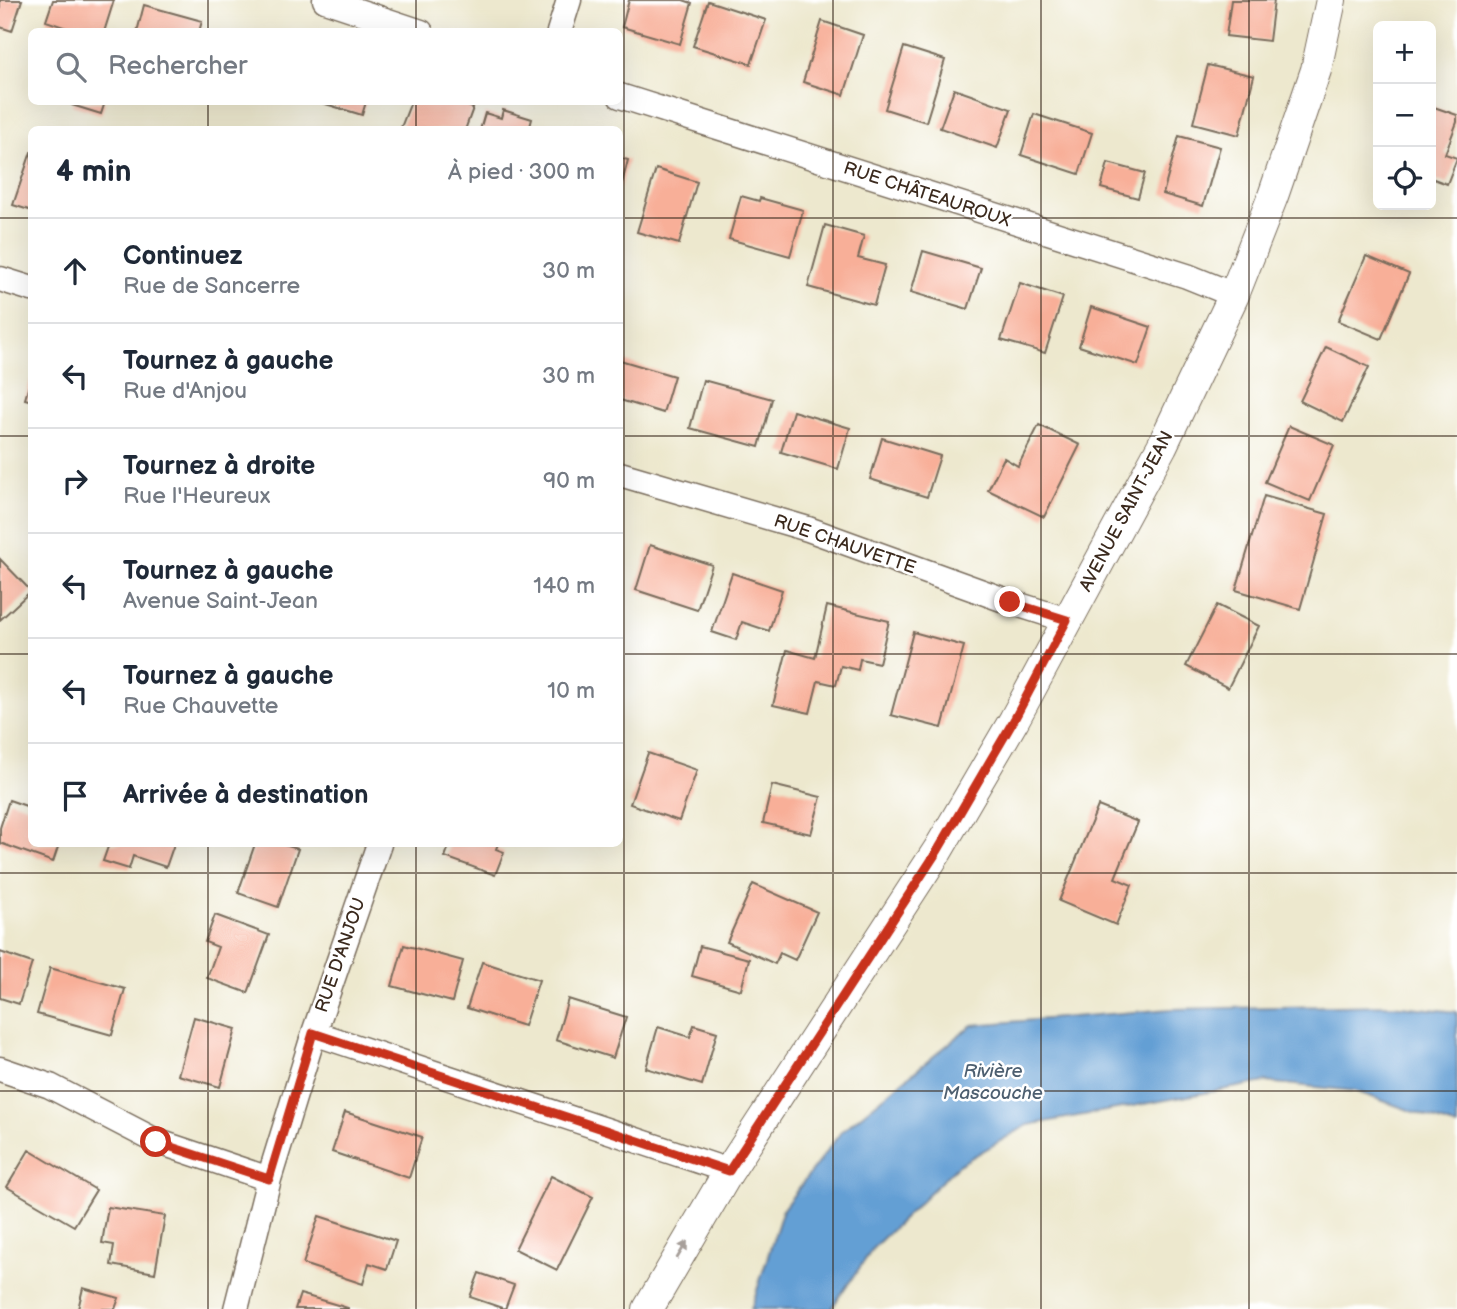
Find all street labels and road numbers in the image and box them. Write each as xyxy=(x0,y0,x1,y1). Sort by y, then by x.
street label: RUE CHÂTEAUROUX xyxy=(841,156,1014,232)
street label: AVENUE SAINT-JEAN xyxy=(1075,427,1178,595)
street label: RUE CHAUVETTE xyxy=(771,510,919,579)
street label: RUE D'ANJOU xyxy=(311,895,370,1015)

